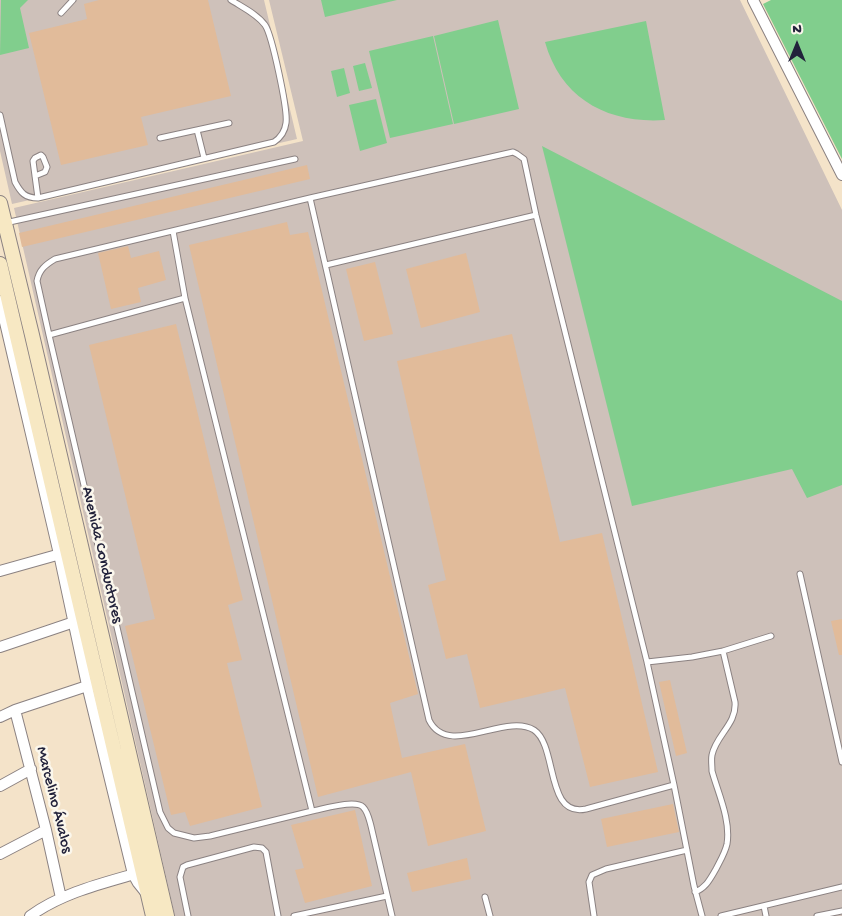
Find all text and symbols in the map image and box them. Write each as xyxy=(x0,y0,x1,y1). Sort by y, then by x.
north arrow xyxy=(772,20,822,70)
text: N xyxy=(792,21,802,38)
street label: Avenida Conductores xyxy=(76,485,126,625)
street label: Marcelino Ávalos xyxy=(30,745,76,855)

